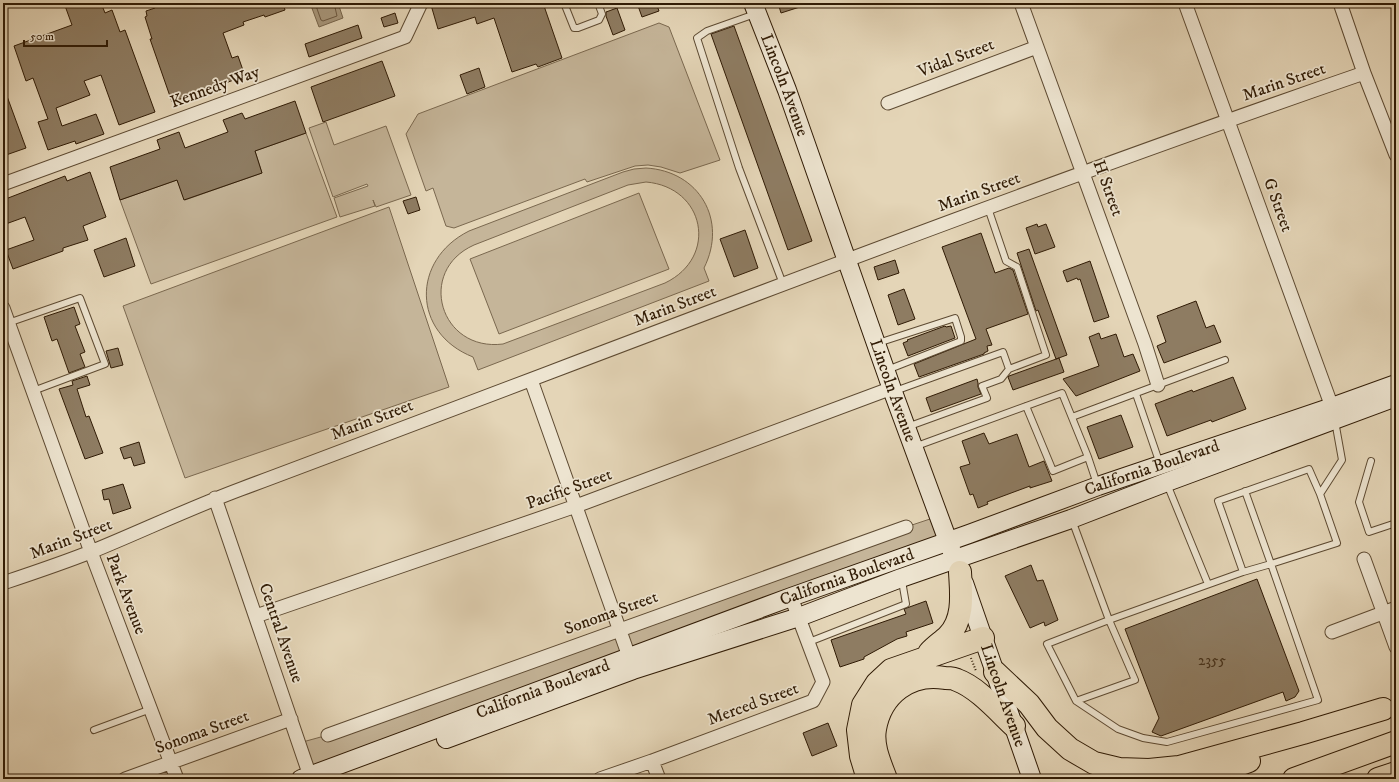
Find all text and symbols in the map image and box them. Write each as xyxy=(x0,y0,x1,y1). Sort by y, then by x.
scale bar xyxy=(24,22,107,48)
text: 50 m xyxy=(30,29,54,44)
street label: Lincoln Avenue xyxy=(755,31,813,139)
street label: Vidal Street xyxy=(914,33,998,83)
street label: Marin Street xyxy=(1240,57,1329,106)
street label: Kennedy Way xyxy=(167,60,264,113)
street label: H Street xyxy=(1088,157,1128,220)
street label: Marin Street xyxy=(935,167,1024,217)
street label: G Street xyxy=(1258,175,1298,235)
street label: Marin Street xyxy=(631,280,720,332)
street label: Lincoln Avenue xyxy=(864,336,921,445)
street label: Marin Street xyxy=(328,394,417,446)
street label: California Boulevard xyxy=(1081,435,1223,501)
street label: Pacific Street xyxy=(523,463,615,515)
street label: Marin Street xyxy=(27,513,116,565)
street label: California Boulevard xyxy=(777,543,917,611)
street label: Park Avenue xyxy=(101,551,151,637)
street label: Central Avenue xyxy=(254,580,308,686)
street label: Sonoma Street xyxy=(561,586,661,640)
street label: Lincoln Avenue xyxy=(975,641,1031,750)
house number: 2355 xyxy=(1198,651,1226,670)
street label: California Boulevard xyxy=(473,654,613,724)
street label: Merced Street xyxy=(704,677,802,731)
street label: Sonoma Street xyxy=(152,705,252,759)

